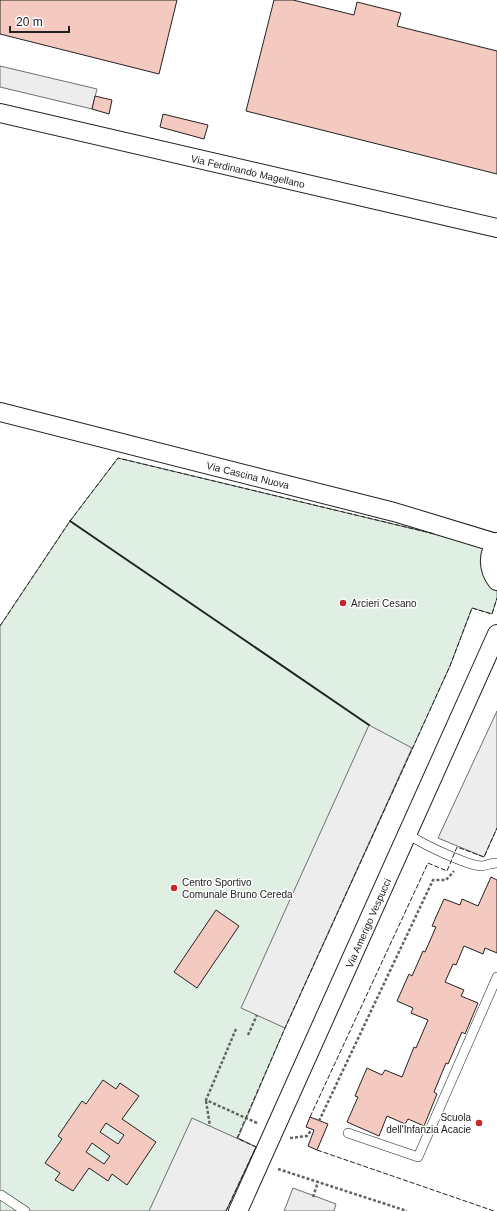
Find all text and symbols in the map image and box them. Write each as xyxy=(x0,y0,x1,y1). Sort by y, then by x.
scale bar xyxy=(10,8,69,34)
text: 20 m xyxy=(16,15,43,29)
street label: Via Ferdinando Magellano xyxy=(190,153,306,190)
street label: Via Cascina Nuova xyxy=(205,460,291,491)
marker: Arcieri Cesano xyxy=(338,598,348,608)
place label: Arcieri Cesano xyxy=(351,598,417,609)
place label: Centro Sportivo Comunale Bruno Cereda xyxy=(182,877,293,900)
street label: Via Amerigo Vespucci xyxy=(344,877,393,970)
marker: Centro Sportivo Comunale Bruno Cereda xyxy=(169,883,179,893)
place label: Scuola dell'Infanzia Acacie xyxy=(386,1112,471,1135)
marker: Scuola dell'Infanzia Acacie xyxy=(474,1118,484,1128)

